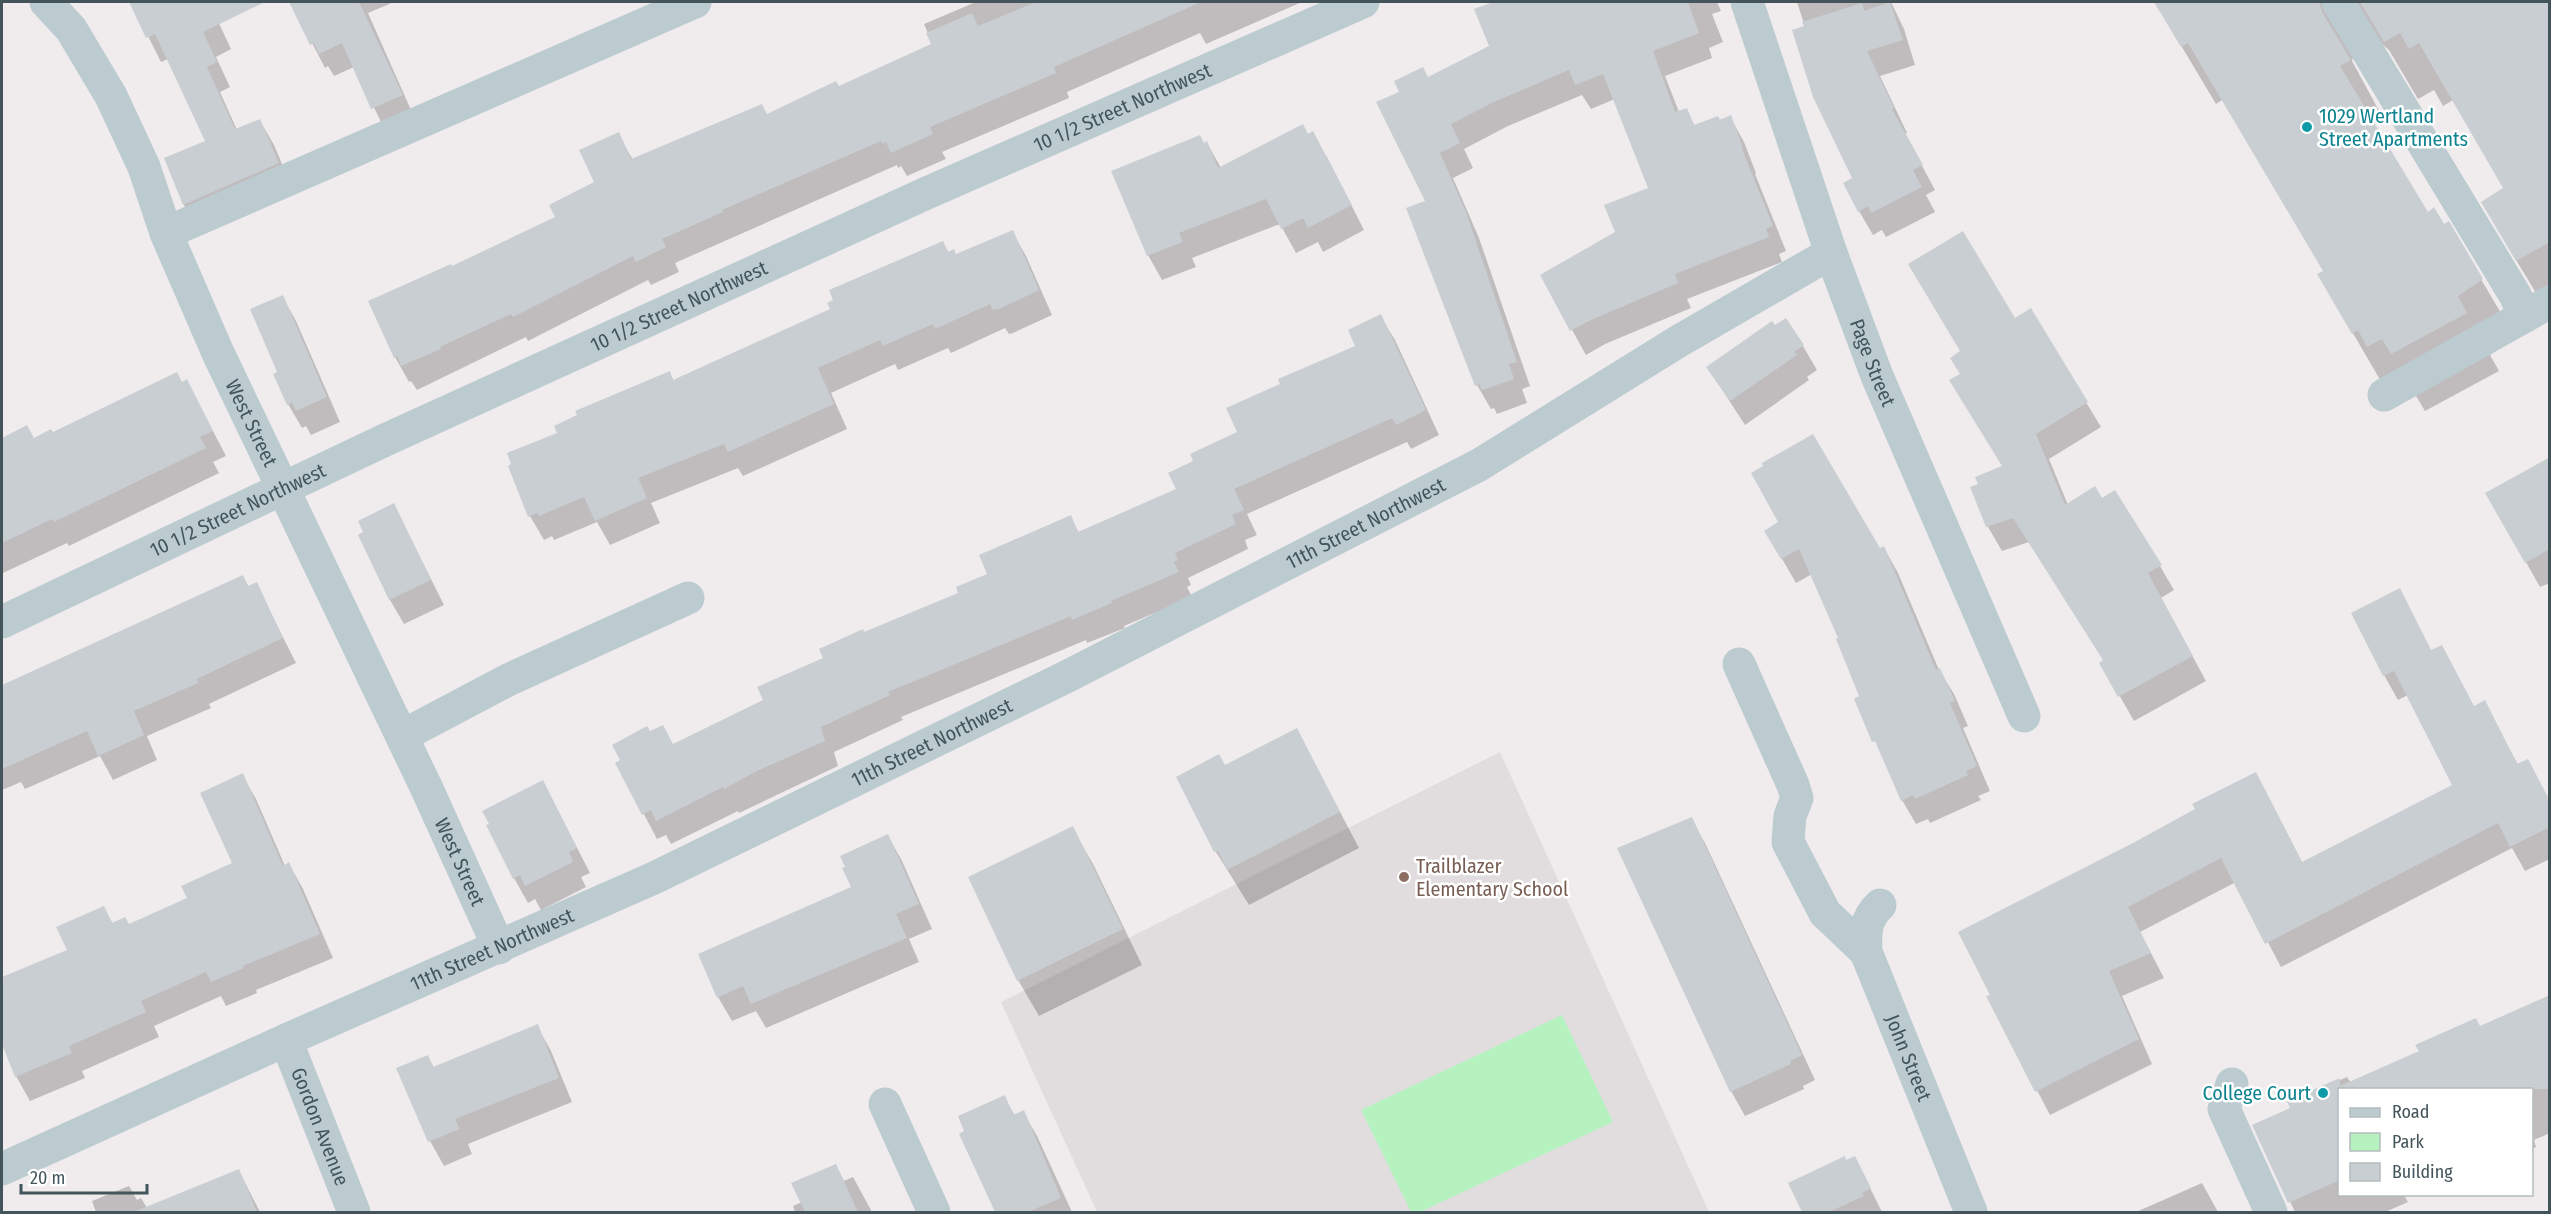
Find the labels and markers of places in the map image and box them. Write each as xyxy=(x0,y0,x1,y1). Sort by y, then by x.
place label: 1029 Wertland Street Apartments xyxy=(2319,104,2468,151)
marker: 1029 Wertland Street Apartments xyxy=(2300,120,2314,134)
place label: Trailblazer Elementary School xyxy=(1416,854,1568,901)
marker: Trailblazer Elementary School xyxy=(1397,870,1411,884)
place label: College Court xyxy=(2202,1081,2311,1105)
marker: College Court xyxy=(2316,1086,2330,1100)

